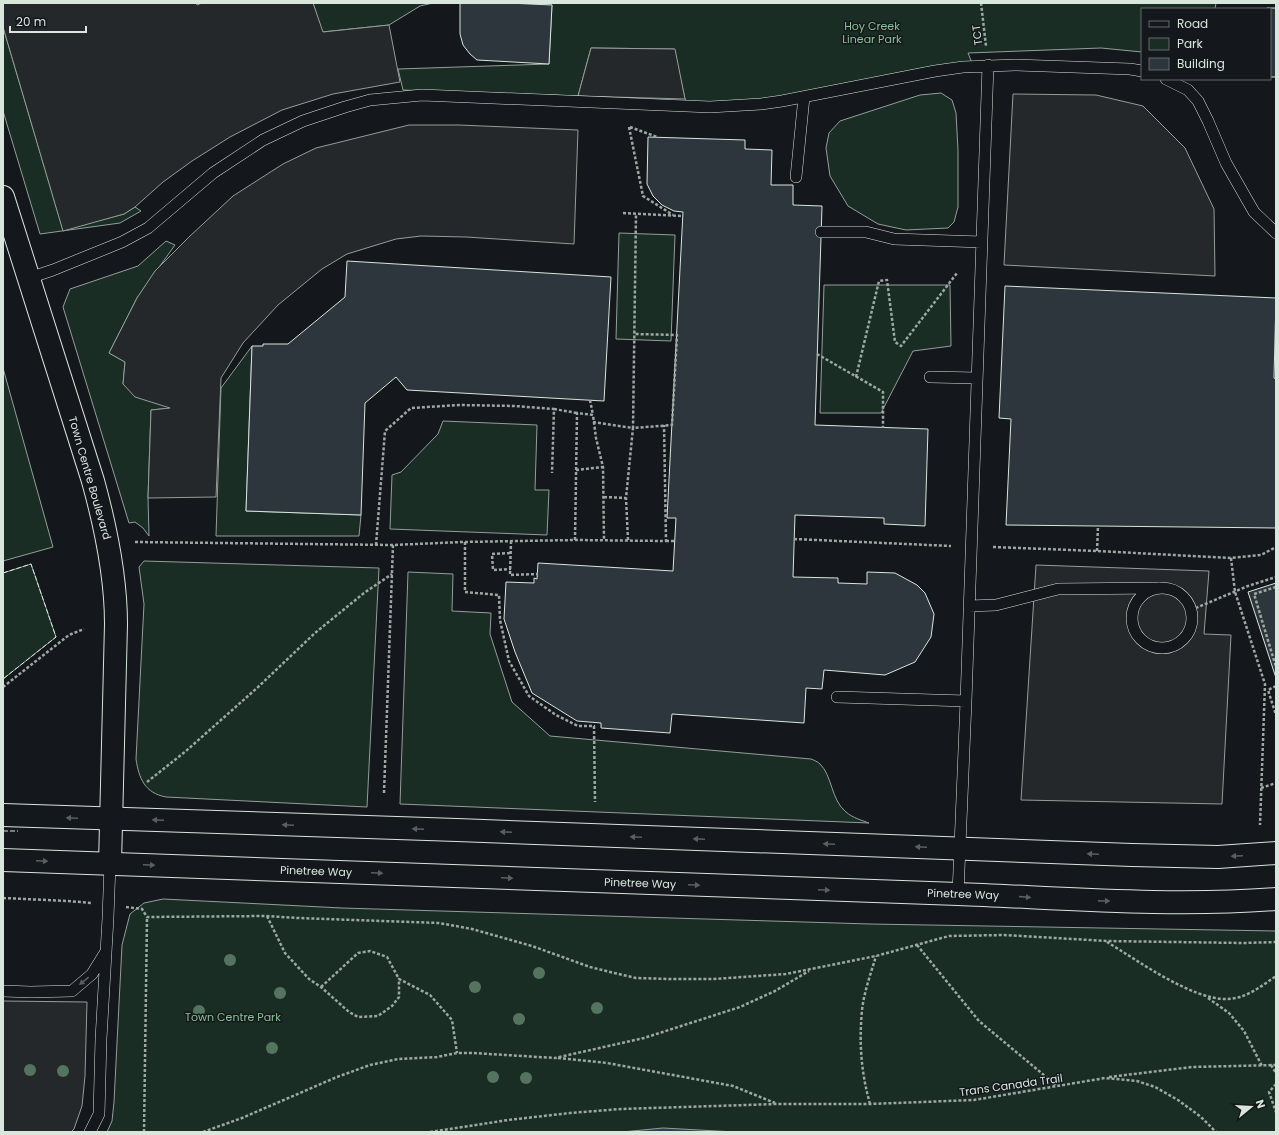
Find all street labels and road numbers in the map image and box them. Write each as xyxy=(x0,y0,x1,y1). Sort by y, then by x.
street label: TCT xyxy=(968,24,986,46)
street label: Town Centre Boulevard xyxy=(65,414,115,542)
street label: Pinetree Way xyxy=(280,862,353,880)
street label: Pinetree Way xyxy=(604,874,677,892)
street label: Pinetree Way xyxy=(927,885,1000,903)
street label: Trans Canada Trail xyxy=(958,1070,1064,1100)

